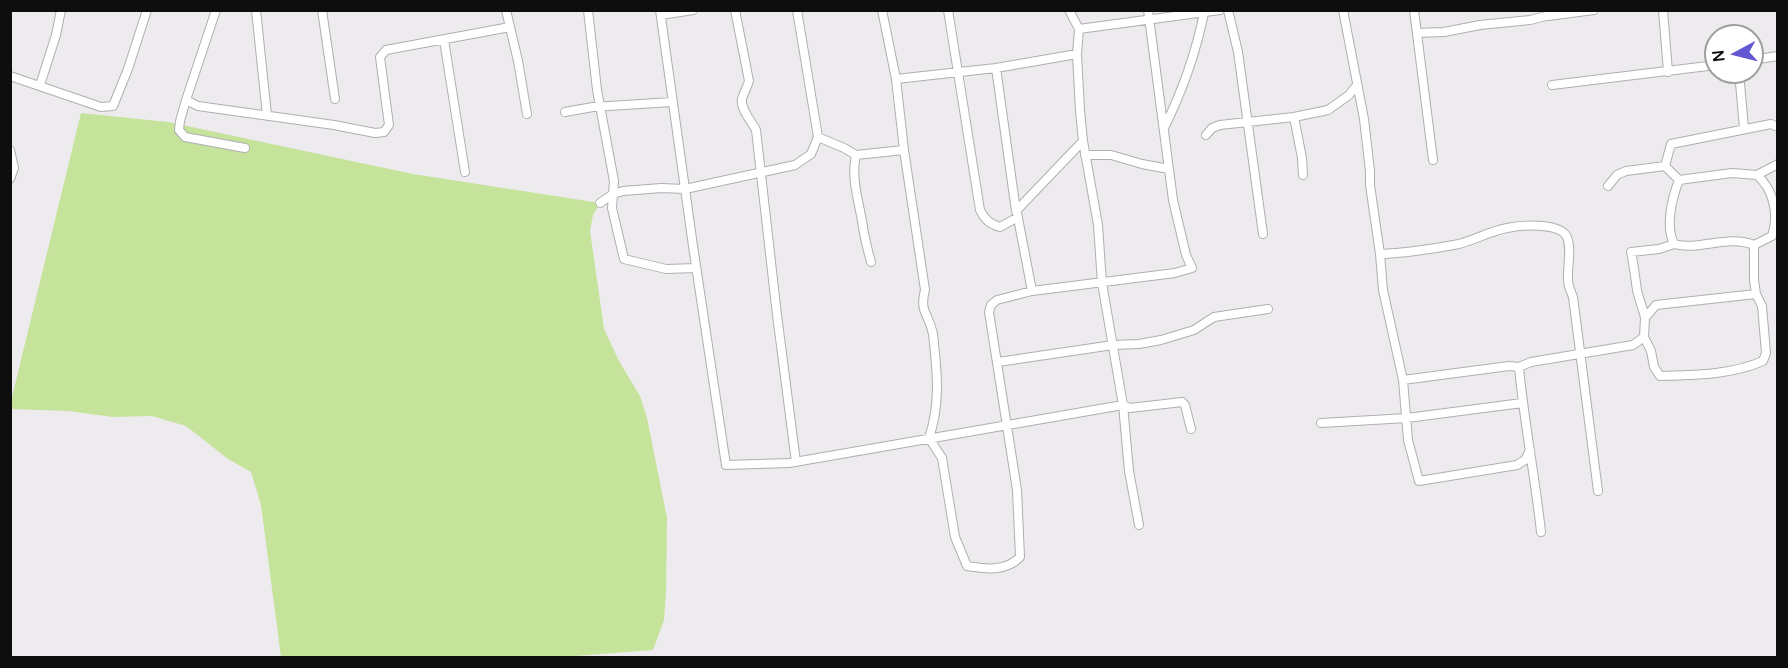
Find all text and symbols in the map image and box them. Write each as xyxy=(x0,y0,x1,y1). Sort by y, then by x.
north arrow xyxy=(1704,24,1764,84)
text: N xyxy=(1707,49,1730,63)

